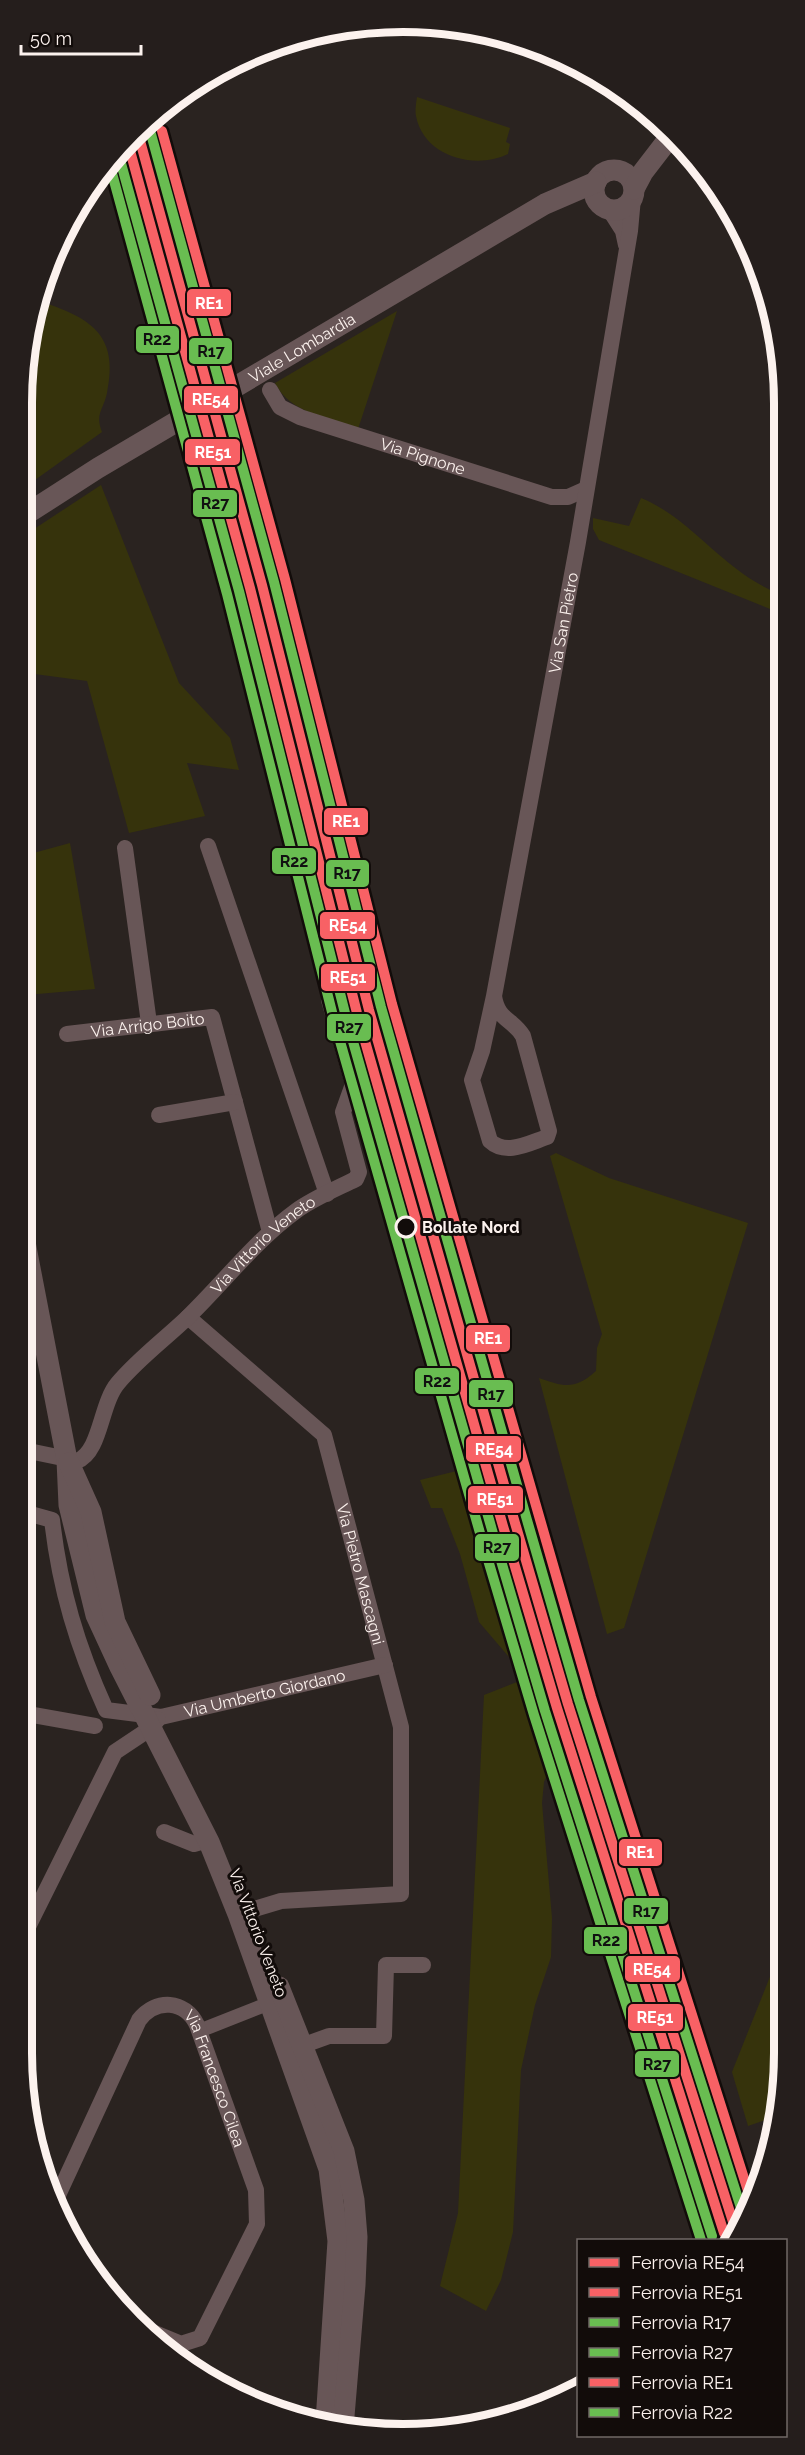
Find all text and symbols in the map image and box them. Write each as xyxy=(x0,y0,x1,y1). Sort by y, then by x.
scale bar xyxy=(21,18,141,56)
text: 50 m xyxy=(30,28,72,49)
line badge: RE1 xyxy=(186,288,232,317)
text: RE1 xyxy=(195,294,223,313)
street label: Viale Lombardia xyxy=(245,309,359,386)
line badge: R22 xyxy=(135,325,180,354)
text: R22 xyxy=(143,330,171,349)
line badge: R17 xyxy=(188,337,233,365)
text: R17 xyxy=(197,342,225,361)
line badge: RE54 xyxy=(183,385,239,414)
text: RE54 xyxy=(192,390,230,409)
street label: Via Pignone xyxy=(378,434,468,478)
line badge: RE51 xyxy=(184,438,241,466)
text: RE51 xyxy=(194,443,232,462)
line badge: R27 xyxy=(192,489,238,518)
text: R27 xyxy=(201,494,229,513)
street label: Via San Pietro xyxy=(544,571,582,675)
line badge: RE1 xyxy=(323,807,369,836)
text: RE1 xyxy=(332,812,360,831)
line badge: R22 xyxy=(271,847,317,875)
text: R22 xyxy=(280,852,308,871)
line badge: R17 xyxy=(325,859,370,888)
text: R17 xyxy=(333,864,361,883)
line badge: RE54 xyxy=(319,911,376,940)
text: RE54 xyxy=(329,916,367,935)
line badge: RE51 xyxy=(320,963,376,992)
text: RE51 xyxy=(329,968,367,987)
street label: Via Arrigo Boito xyxy=(90,1008,205,1041)
line badge: R27 xyxy=(326,1013,372,1042)
text: R27 xyxy=(335,1018,363,1037)
street label: Via Vittorio Veneto xyxy=(206,1192,318,1297)
marker: Bollate Nord xyxy=(395,1216,417,1238)
place label: Bollate Nord xyxy=(422,1218,519,1237)
line badge: RE1 xyxy=(465,1324,511,1353)
text: RE1 xyxy=(474,1329,502,1348)
line badge: R22 xyxy=(414,1367,460,1395)
text: R22 xyxy=(423,1372,451,1391)
line badge: R17 xyxy=(468,1379,514,1408)
text: R17 xyxy=(477,1385,505,1404)
line badge: RE54 xyxy=(465,1435,522,1463)
text: RE54 xyxy=(475,1440,513,1459)
line badge: RE51 xyxy=(467,1485,524,1514)
text: RE51 xyxy=(476,1490,514,1509)
street label: Via Pietro Mascagni xyxy=(333,1502,388,1647)
line badge: R27 xyxy=(474,1533,520,1562)
text: R27 xyxy=(483,1538,511,1557)
street label: Via Umberto Giordano xyxy=(182,1665,347,1721)
line badge: RE1 xyxy=(618,1838,663,1867)
text: RE1 xyxy=(626,1843,654,1862)
street label: Via Vittorio Veneto xyxy=(225,1866,291,2000)
line badge: R17 xyxy=(623,1897,669,1925)
text: R17 xyxy=(632,1902,660,1921)
line badge: R22 xyxy=(583,1926,628,1955)
text: R22 xyxy=(592,1931,620,1950)
line badge: RE54 xyxy=(624,1955,681,1983)
text: RE54 xyxy=(633,1960,671,1979)
line badge: RE51 xyxy=(627,2003,684,2032)
street label: Via Francesco Cilea xyxy=(180,2006,249,2149)
text: RE51 xyxy=(636,2008,674,2027)
line badge: R27 xyxy=(634,2050,680,2078)
text: R27 xyxy=(643,2055,671,2074)
legend xyxy=(577,2239,787,2437)
text: Ferrovia RE54 xyxy=(631,2252,745,2273)
text: Ferrovia RE51 xyxy=(631,2282,743,2303)
text: Ferrovia R17 xyxy=(631,2312,732,2333)
text: Ferrovia R27 xyxy=(631,2342,733,2363)
text: Ferrovia RE1 xyxy=(631,2372,733,2393)
text: Ferrovia R22 xyxy=(631,2402,733,2423)

